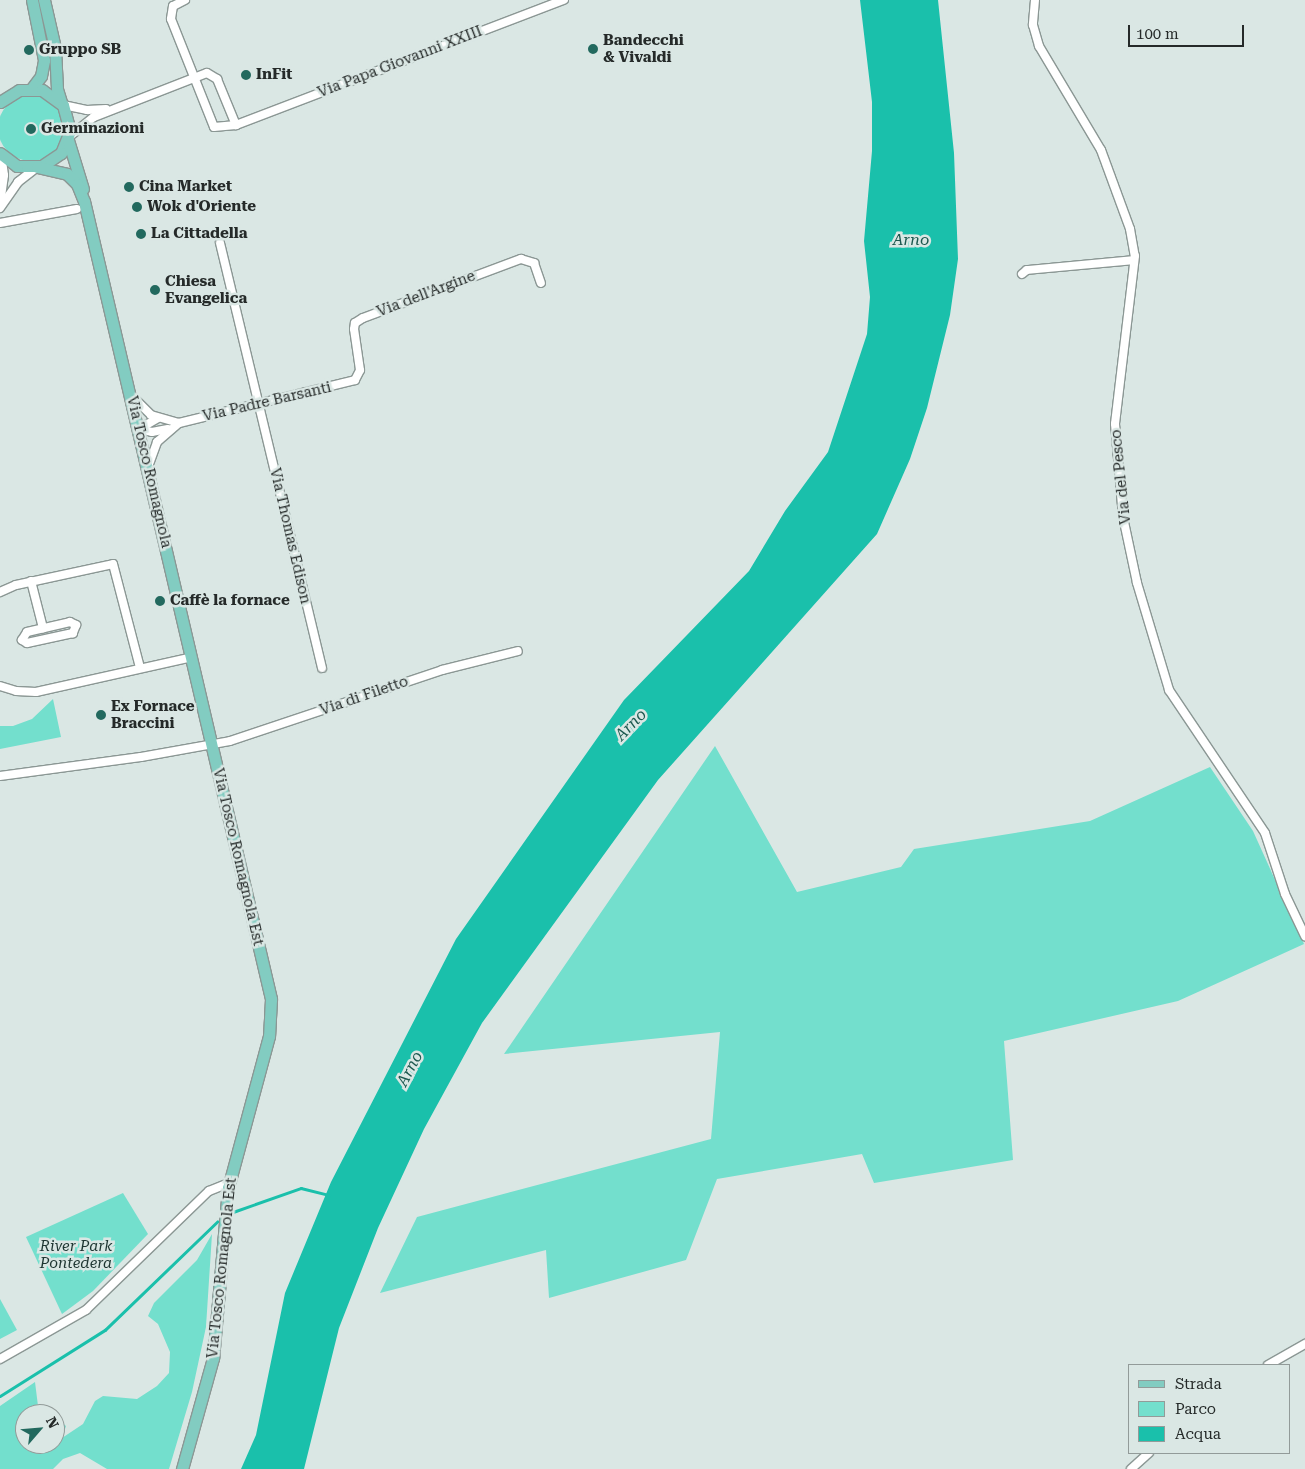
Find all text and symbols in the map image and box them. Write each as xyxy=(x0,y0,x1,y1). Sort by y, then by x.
scale bar xyxy=(1130,15,1246,47)
street label: Via Papa Giovanni XXIII xyxy=(315,22,485,102)
text: 100 m xyxy=(1136,25,1179,43)
place label: Bandecchi & Vivaldi xyxy=(603,31,684,66)
place label: Gruppo SB xyxy=(39,41,121,59)
marker: Bandecchi & Vivaldi xyxy=(587,43,599,55)
marker: Gruppo SB xyxy=(23,44,35,56)
place label: InFit xyxy=(256,66,292,84)
marker: InFit xyxy=(240,69,252,81)
place label: Germinazioni xyxy=(41,120,144,138)
marker: Germinazioni xyxy=(25,123,37,135)
place label: Cina Market xyxy=(139,178,232,196)
marker: Cina Market xyxy=(123,181,135,193)
place label: Wok d'Oriente xyxy=(147,198,256,216)
marker: Wok d'Oriente xyxy=(131,201,143,213)
place label: La Cittadella xyxy=(151,225,247,243)
marker: La Cittadella xyxy=(135,228,147,240)
water label: Arno xyxy=(893,230,929,250)
street label: Via dell'Argine xyxy=(374,267,478,321)
place label: Chiesa Evangelica xyxy=(165,272,247,307)
marker: Chiesa Evangelica xyxy=(149,284,161,296)
street label: Via Padre Barsanti xyxy=(201,378,333,426)
street label: Via Tosco Romagnola xyxy=(123,394,175,550)
street label: Via del Pesco xyxy=(1107,429,1135,525)
street label: Via Thomas Edison xyxy=(266,466,314,606)
place label: Caffè la fornace xyxy=(170,592,290,610)
marker: Caffè la fornace xyxy=(154,595,166,607)
street label: Via di Filetto xyxy=(317,672,411,720)
place label: Ex Fornace Braccini xyxy=(111,697,195,732)
water label: Arno xyxy=(611,705,651,745)
marker: Ex Fornace Braccini xyxy=(95,709,107,721)
street label: Via Tosco Romagnola Est xyxy=(209,767,267,947)
water label: Arno xyxy=(393,1048,427,1090)
street label: Via Tosco Romagnola Est xyxy=(204,1177,240,1359)
park label: River Park Pontedera xyxy=(40,1237,112,1272)
legend xyxy=(1128,1364,1290,1454)
text: Strada xyxy=(1175,1375,1222,1393)
text: Parco xyxy=(1175,1400,1216,1418)
north arrow xyxy=(15,1404,65,1454)
text: N xyxy=(43,1414,62,1431)
text: Acqua xyxy=(1175,1425,1221,1443)

